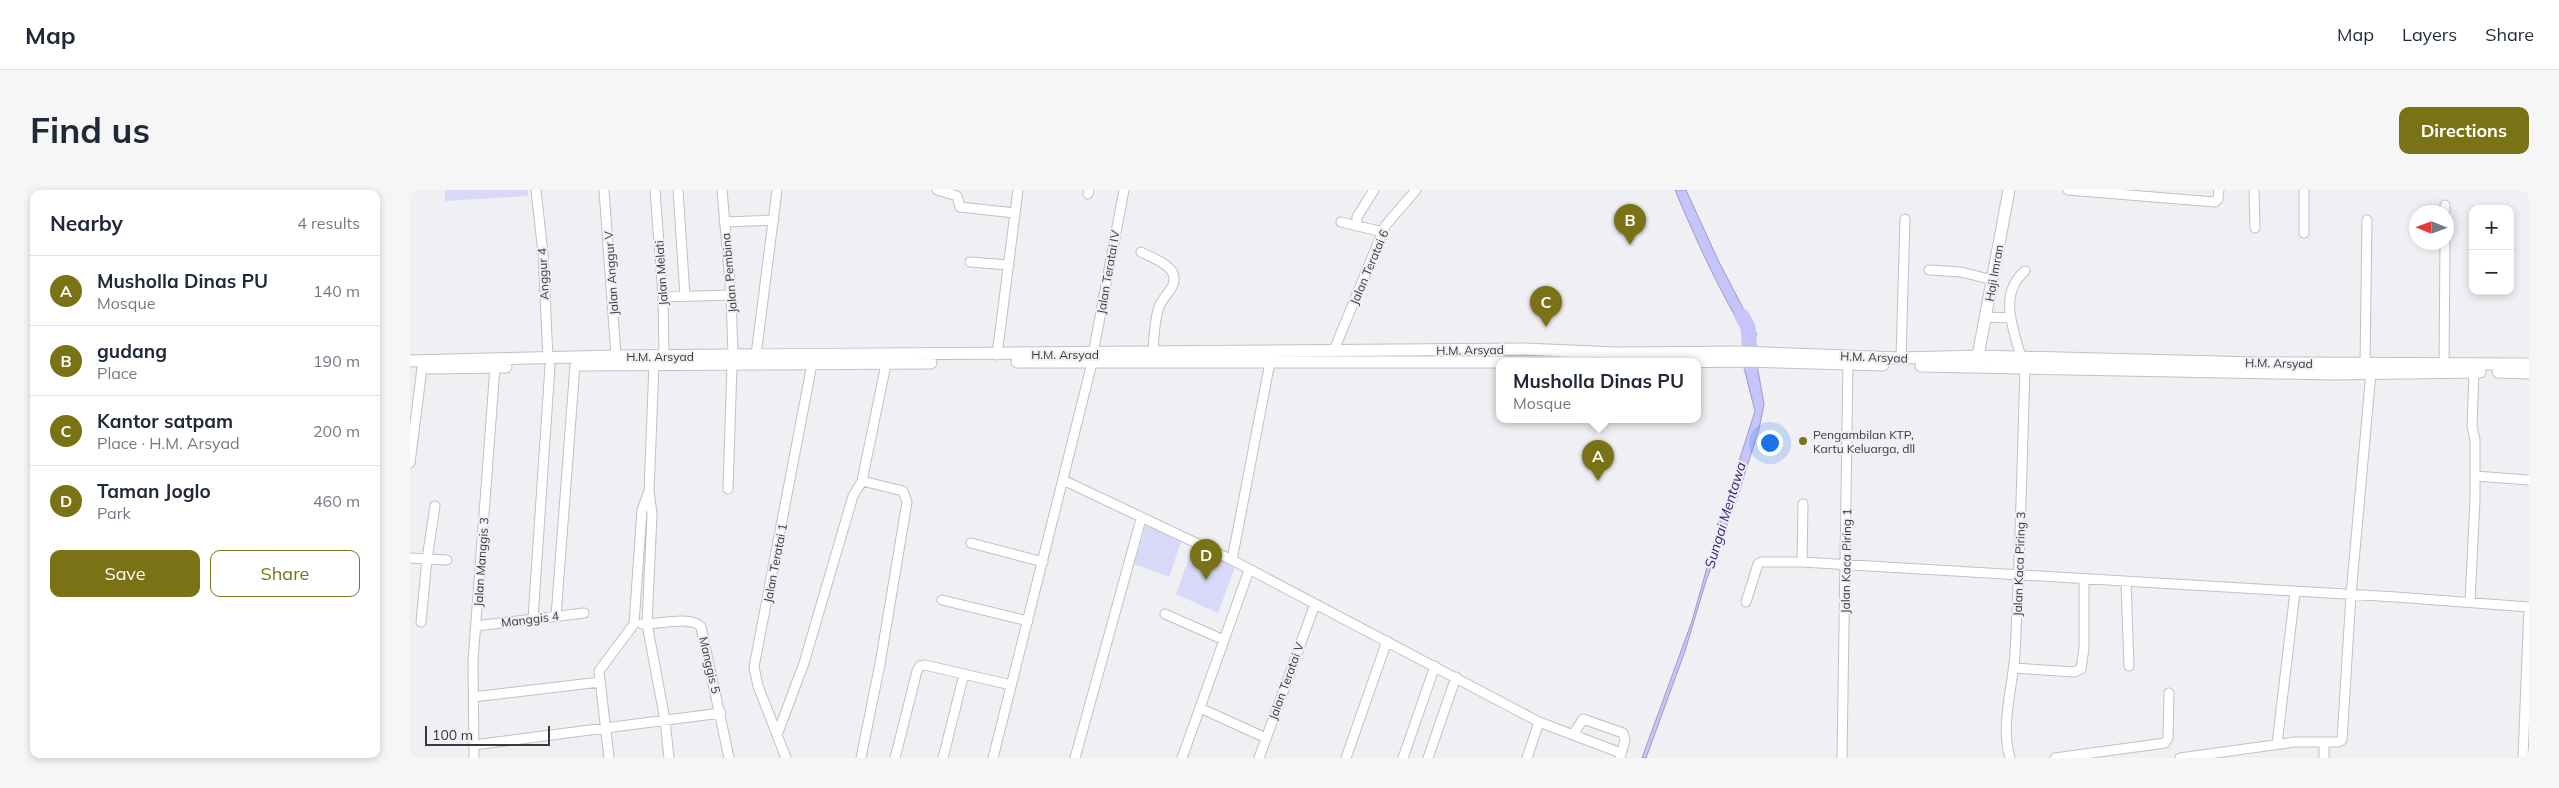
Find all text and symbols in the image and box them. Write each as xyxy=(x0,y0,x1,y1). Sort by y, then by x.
text: Map xyxy=(25,20,76,50)
text: Map xyxy=(2337,23,2374,46)
text: Layers xyxy=(2402,23,2457,46)
text: Share xyxy=(2485,23,2534,46)
button: Directions xyxy=(2399,107,2529,154)
text: Find us xyxy=(30,108,150,152)
pin: B xyxy=(1614,204,1646,245)
north arrow xyxy=(2409,205,2454,250)
map controls xyxy=(2469,205,2514,295)
button: + xyxy=(2469,205,2514,250)
text: Nearby xyxy=(50,210,123,236)
text: 4 results xyxy=(297,213,360,233)
street label: Jalan Teratai 6 xyxy=(1346,227,1392,307)
street label: Jalan Teratai IV xyxy=(1093,228,1123,315)
street label: Jalan Anggur V xyxy=(601,230,621,316)
street label: Jalan Pembina xyxy=(718,232,740,314)
street label: Jalan Melati xyxy=(651,240,671,306)
street label: Haji Imran xyxy=(1982,243,2006,303)
street label: Anggur 4 xyxy=(534,248,552,300)
button: − xyxy=(2469,250,2514,295)
text: Musholla Dinas PU xyxy=(97,269,268,293)
text: A xyxy=(60,281,72,301)
text: 140 m xyxy=(313,281,360,301)
pin: C xyxy=(1530,286,1562,327)
text: Mosque xyxy=(97,293,155,313)
text: gudang xyxy=(97,339,167,363)
street label: H.M. Arsyad xyxy=(1436,342,1504,358)
street label: H.M. Arsyad xyxy=(1031,347,1099,362)
street label: H.M. Arsyad xyxy=(1840,348,1908,366)
street label: H.M. Arsyad xyxy=(626,349,694,364)
text: B xyxy=(60,351,72,371)
text: 190 m xyxy=(313,351,360,371)
street label: H.M. Arsyad xyxy=(2245,355,2313,371)
popup xyxy=(1496,358,1701,423)
text: Place xyxy=(97,363,137,383)
text: Musholla Dinas PU xyxy=(1513,369,1684,393)
text: Mosque xyxy=(1513,393,1571,413)
text: Kantor satpam xyxy=(97,409,233,433)
text: C xyxy=(61,421,71,441)
text: 200 m xyxy=(313,421,360,441)
place label: Pengambilan KTP, Kartu Keluarga, dll xyxy=(1813,427,1915,456)
your location xyxy=(1757,430,1783,456)
text: Place · H.M. Arsyad xyxy=(97,433,240,453)
marker: Pengambilan KTP, Kartu Keluarga, dll xyxy=(1797,435,1809,447)
pin: A xyxy=(1582,440,1614,481)
water label: Sungai Mentawa xyxy=(1700,460,1750,570)
text: Taman Joglo xyxy=(97,479,211,503)
text: D xyxy=(60,491,72,511)
text: 460 m xyxy=(313,491,360,511)
text: Park xyxy=(97,503,131,523)
street label: Jalan Kaca Piring 1 xyxy=(1838,508,1854,614)
street label: Jalan Kaca Piring 3 xyxy=(2010,511,2028,617)
street label: Jalan Manggis 3 xyxy=(470,517,492,607)
street label: Jalan Teratai 1 xyxy=(760,522,790,604)
pin: D xyxy=(1190,539,1222,580)
button: Save xyxy=(50,550,200,597)
button: Share xyxy=(210,550,360,597)
street label: Manggis 4 xyxy=(500,608,560,630)
street label: Manggis 5 xyxy=(696,635,724,695)
street label: Jalan Teratai V xyxy=(1265,640,1307,722)
scale bar xyxy=(425,723,550,746)
text: 100 m xyxy=(432,726,473,744)

